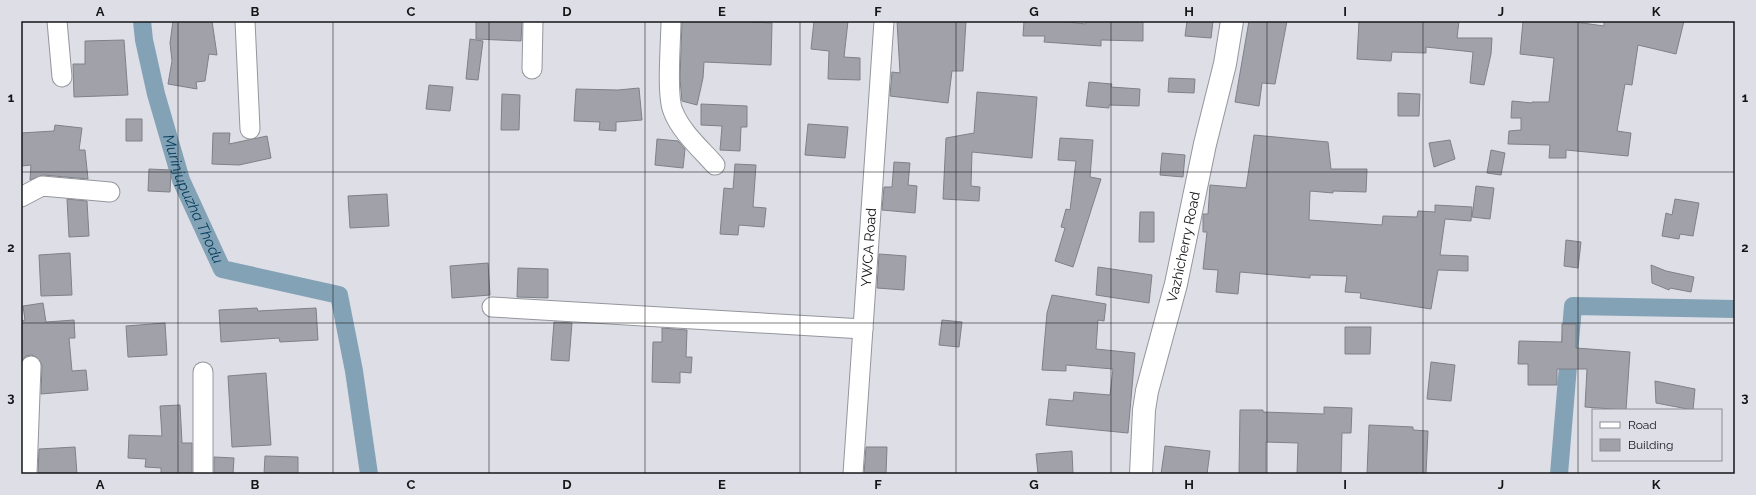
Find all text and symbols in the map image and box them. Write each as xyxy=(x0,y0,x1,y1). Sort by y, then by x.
text: A xyxy=(96,4,105,19)
text: B xyxy=(251,4,260,19)
text: C xyxy=(407,4,416,19)
text: D xyxy=(562,4,572,19)
text: E xyxy=(718,4,726,19)
text: F xyxy=(874,4,882,19)
text: G xyxy=(1029,4,1039,19)
text: H xyxy=(1184,4,1194,19)
text: I xyxy=(1343,4,1347,19)
text: J xyxy=(1498,4,1504,19)
text: K xyxy=(1652,4,1661,19)
text: 1 xyxy=(8,90,15,105)
text: 1 xyxy=(1742,90,1749,105)
water label: Murinjupuzha Thodu xyxy=(159,132,227,267)
street label: Vazhicherry Road xyxy=(1163,190,1203,304)
street label: YWCA Road xyxy=(858,208,879,288)
text: 2 xyxy=(7,240,15,255)
text: 2 xyxy=(1741,240,1749,255)
text: 3 xyxy=(7,390,15,405)
text: 3 xyxy=(1741,390,1749,405)
legend xyxy=(1592,409,1722,461)
text: Road xyxy=(1628,418,1657,432)
text: Building xyxy=(1628,438,1674,452)
text: A xyxy=(96,477,105,492)
text: B xyxy=(251,477,260,492)
text: C xyxy=(407,477,416,492)
text: D xyxy=(562,477,572,492)
text: E xyxy=(718,477,726,492)
text: F xyxy=(874,477,882,492)
text: G xyxy=(1029,477,1039,492)
text: H xyxy=(1184,477,1194,492)
text: I xyxy=(1343,477,1347,492)
text: J xyxy=(1498,477,1504,492)
text: K xyxy=(1652,477,1661,492)

